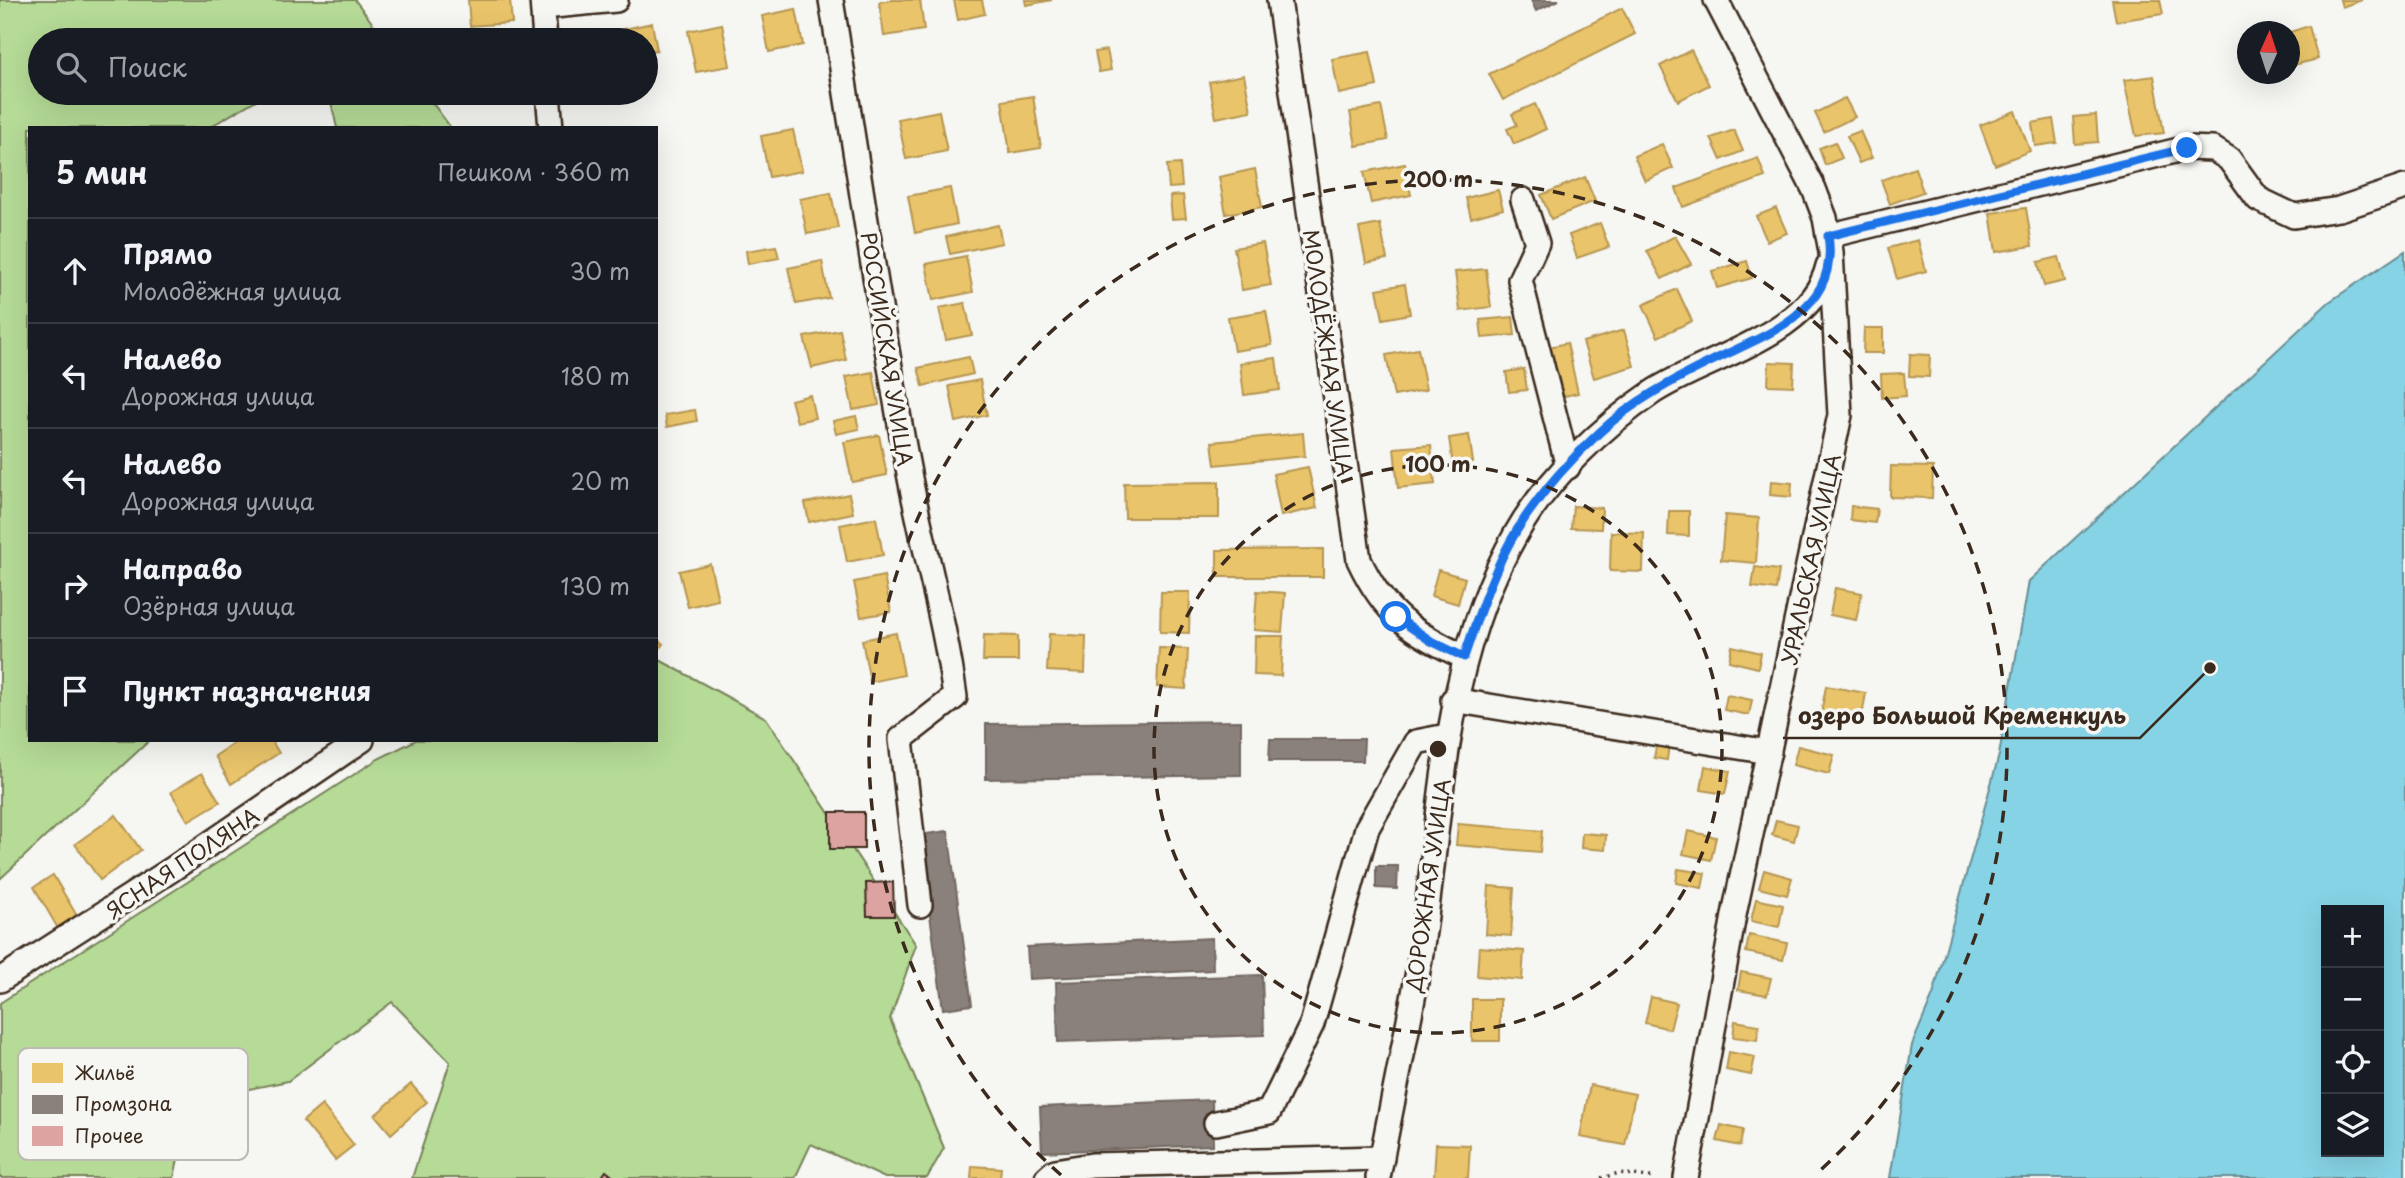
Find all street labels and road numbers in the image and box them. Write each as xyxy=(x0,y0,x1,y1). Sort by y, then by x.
street label: МОЛОДЁЖНАЯ УЛИЦА xyxy=(1296,227,1362,479)
street label: РОССИЙСКАЯ УЛИЦА xyxy=(854,229,922,469)
street label: УРАЛЬСКАЯ УЛИЦА xyxy=(1772,451,1848,667)
street label: ДОРОЖНАЯ УЛИЦА xyxy=(1396,776,1458,995)
street label: ЯСНАЯ ПОЛЯНА xyxy=(99,799,265,925)

